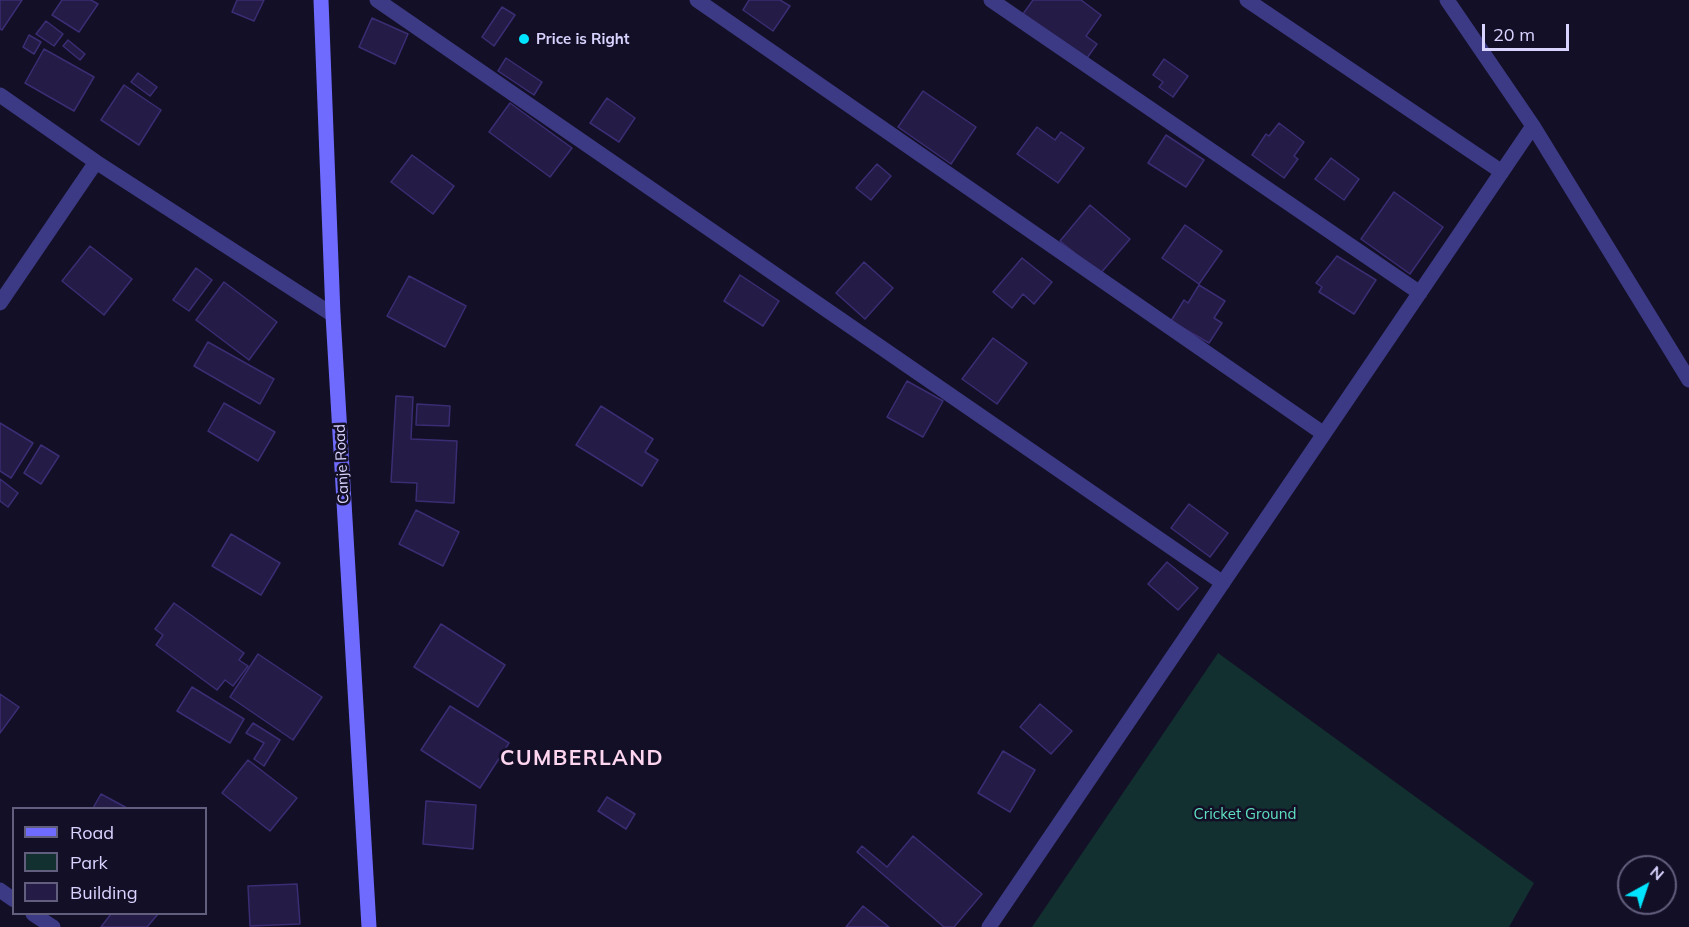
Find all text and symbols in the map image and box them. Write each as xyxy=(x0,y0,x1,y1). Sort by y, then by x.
scale bar xyxy=(1485,12,1572,50)
text: 20 m xyxy=(1493,23,1535,46)
place label: Price is Right xyxy=(536,30,629,48)
marker: Price is Right xyxy=(517,32,531,46)
street label: Canje Road xyxy=(331,423,353,505)
district label: CUMBERLAND xyxy=(500,746,664,772)
park label: Cricket Ground xyxy=(1194,805,1296,823)
legend xyxy=(12,807,207,915)
text: Road xyxy=(70,821,114,844)
text: Park xyxy=(70,851,108,874)
north arrow xyxy=(1617,855,1677,915)
text: N xyxy=(1646,861,1668,884)
text: Building xyxy=(70,881,138,904)

